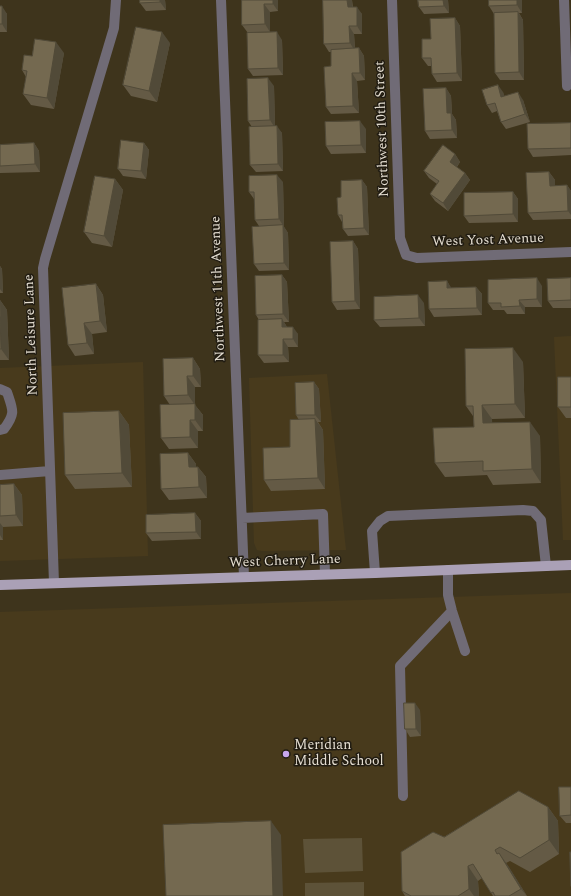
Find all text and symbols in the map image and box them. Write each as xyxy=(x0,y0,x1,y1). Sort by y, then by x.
street label: Northwest 10th Street xyxy=(372,61,394,197)
street label: Northwest 11th Avenue xyxy=(208,216,230,362)
street label: West Yost Avenue xyxy=(432,231,544,251)
street label: North Leisure Lane xyxy=(21,274,43,396)
street label: West Cherry Lane xyxy=(229,552,341,572)
place label: Meridian Middle School xyxy=(294,738,384,770)
marker: Meridian Middle School xyxy=(281,749,291,759)

